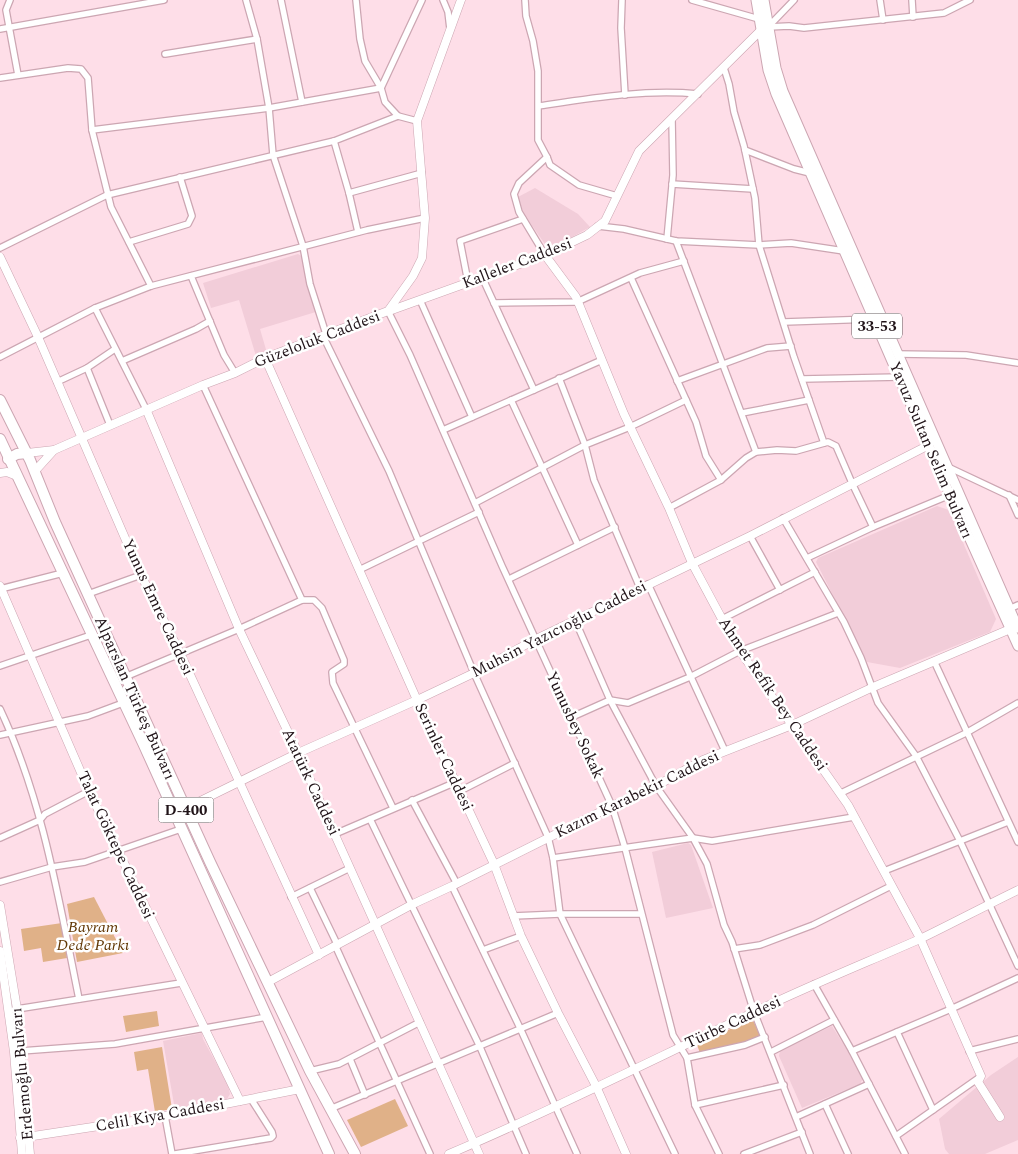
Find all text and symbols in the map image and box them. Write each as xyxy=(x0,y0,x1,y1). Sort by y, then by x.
street label: Kalleler Caddesi xyxy=(459,231,575,295)
street label: Güzeloluk Caddesi xyxy=(250,304,384,374)
road number: 33-53 xyxy=(852,314,902,338)
street label: Yavuz Sultan Selim Bulvarı xyxy=(883,358,979,542)
street label: Yunus Emre Caddesi xyxy=(116,535,200,679)
street label: Muhsin Yazıcıoğlu Caddesi xyxy=(467,574,651,684)
street label: Alparslan Türkeş Bulvarı xyxy=(88,612,182,784)
street label: Ahmet Refik Bey Caddesi xyxy=(712,612,834,776)
street label: Yunusbey Sokak xyxy=(540,667,610,783)
street label: Serinler Caddesi xyxy=(408,699,480,815)
street label: Atatürk Caddesi xyxy=(276,724,346,840)
street label: Kazım Karabekir Caddesi xyxy=(551,744,723,844)
street label: Talat Göktepe Caddesi xyxy=(71,767,161,923)
road number: D-400 xyxy=(158,798,214,822)
park label: Bayram Dede Parkı xyxy=(57,915,130,957)
street label: Türbe Caddesi xyxy=(681,989,785,1055)
street label: Erdemoğlu Bulvarı xyxy=(4,1007,40,1141)
street label: Celil Kiya Caddesi xyxy=(94,1092,226,1138)

